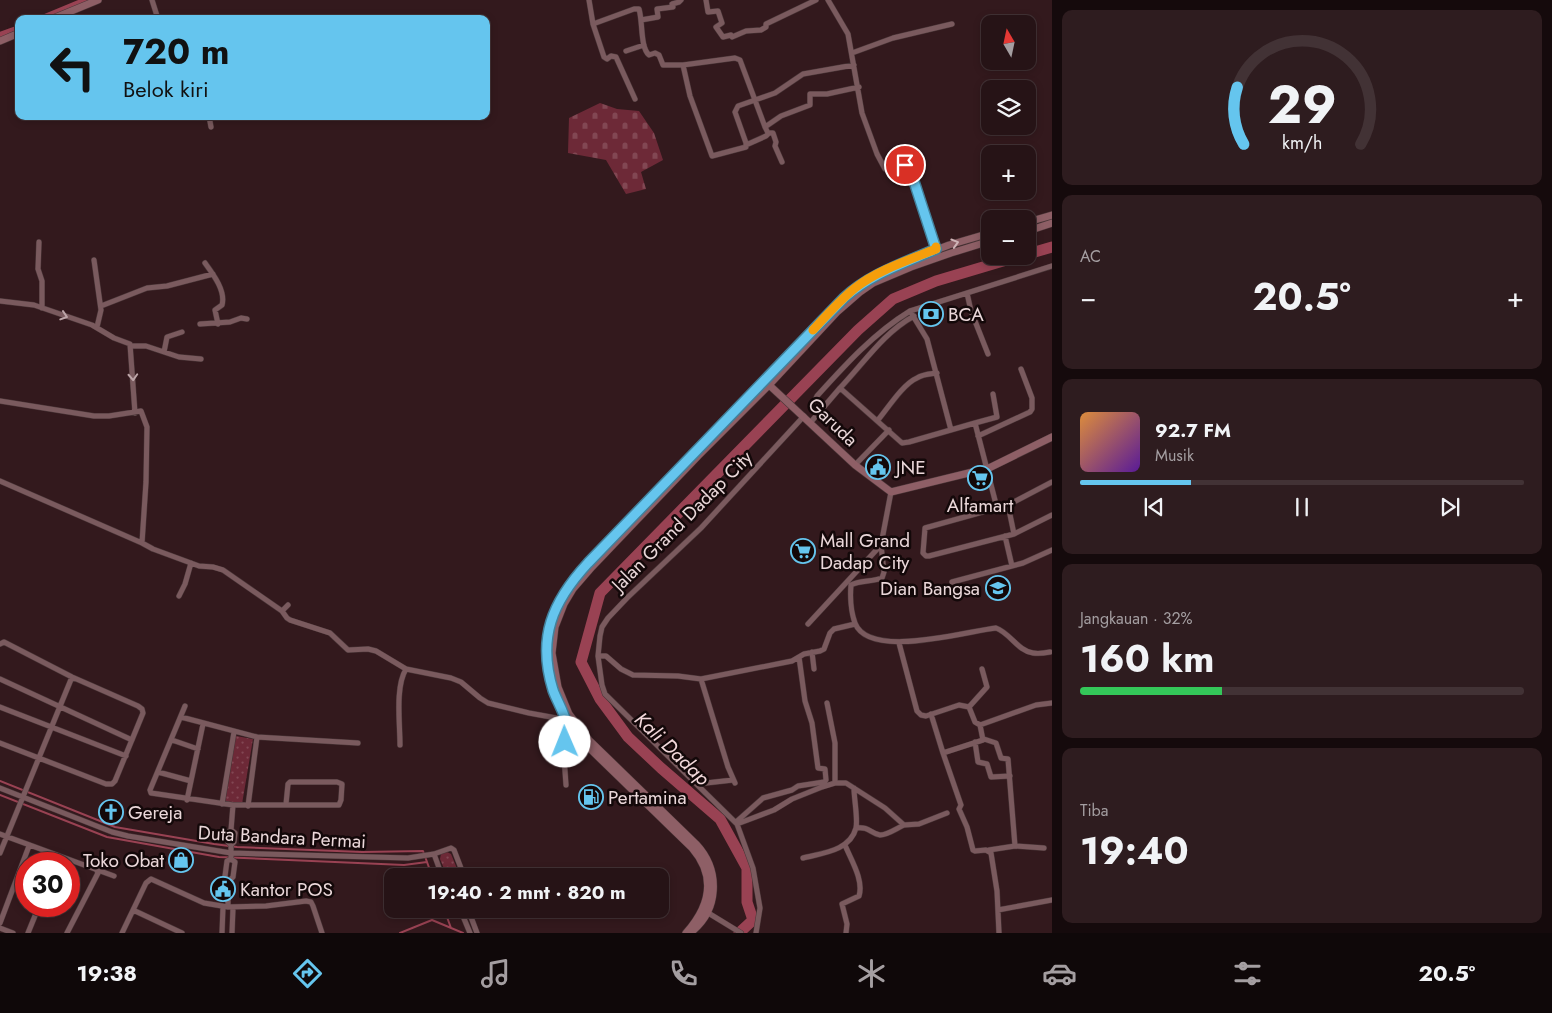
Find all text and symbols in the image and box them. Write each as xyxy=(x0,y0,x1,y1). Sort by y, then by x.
north arrow xyxy=(981,15,1036,70)
map controls xyxy=(981,15,1036,265)
text: 720 m xyxy=(123,27,229,77)
icon: left xyxy=(40,35,105,100)
text: 29 xyxy=(1268,67,1336,143)
text: Belok kiri xyxy=(123,73,209,105)
button: layers xyxy=(981,80,1036,135)
text: km/h xyxy=(1282,130,1322,156)
pin xyxy=(884,144,926,186)
button: + xyxy=(981,145,1036,200)
icon: arrive xyxy=(891,151,919,179)
button: − xyxy=(981,210,1036,265)
one-way arrow xyxy=(950,239,958,249)
text: AC xyxy=(1080,245,1101,268)
text: 20.5° xyxy=(1253,269,1351,324)
text: − xyxy=(1080,277,1097,318)
text: + xyxy=(1507,277,1524,318)
bank icon: BCA xyxy=(918,301,944,327)
place label: BCA xyxy=(948,301,984,328)
one-way arrow xyxy=(59,310,68,320)
one-way arrow xyxy=(127,374,138,382)
street label: Garuda xyxy=(802,391,864,453)
text: 92.7 FM xyxy=(1155,417,1231,444)
street label: Jalan Grand Dadap City xyxy=(603,444,759,600)
text: Musik xyxy=(1155,444,1194,467)
public building icon: JNE xyxy=(865,454,891,480)
place label: JNE xyxy=(893,454,926,481)
supermarket icon: Alfamart xyxy=(967,465,993,491)
place label: Alfamart xyxy=(947,492,1014,519)
icon: previous xyxy=(1140,493,1168,521)
icon: pause xyxy=(1288,493,1316,521)
icon: next xyxy=(1436,493,1464,521)
place label: Mall Grand Dadap City xyxy=(820,527,910,576)
supermarket icon: Mall Grand Dadap City xyxy=(790,538,816,564)
place label: Dian Bangsa xyxy=(880,575,980,602)
school or university icon: Dian Bangsa xyxy=(985,575,1011,601)
text: Jangkauan · 32% xyxy=(1080,607,1193,630)
text: 160 km xyxy=(1080,631,1214,686)
water label: Kali Dadap xyxy=(628,706,716,792)
position arrow xyxy=(538,715,590,767)
fuel station icon: Pertamina xyxy=(578,784,604,810)
place label: Pertamina xyxy=(608,784,687,811)
church icon: Gereja xyxy=(98,799,124,825)
place label: Gereja xyxy=(128,799,182,826)
text: Tiba xyxy=(1080,799,1108,822)
street label: Duta Bandara Permai xyxy=(197,819,367,855)
text: 19:40 xyxy=(1080,823,1189,878)
place label: Toko Obat xyxy=(83,847,164,874)
shop icon: Toko Obat xyxy=(168,847,194,873)
speed limit sign: 30 xyxy=(15,852,80,917)
public building icon: Kantor POS xyxy=(210,876,236,902)
place label: Kantor POS xyxy=(240,876,333,903)
text: 19:40 · 2 mnt · 820 m xyxy=(427,879,626,906)
icon: directions xyxy=(290,956,325,991)
icon: music xyxy=(478,956,513,991)
icon: phone xyxy=(666,956,701,991)
icon: climate xyxy=(854,956,889,991)
icon: car xyxy=(1042,956,1077,991)
icon: filters xyxy=(1230,956,1265,991)
text: 19:38 xyxy=(77,957,137,989)
text: 20.5° xyxy=(1419,957,1475,989)

